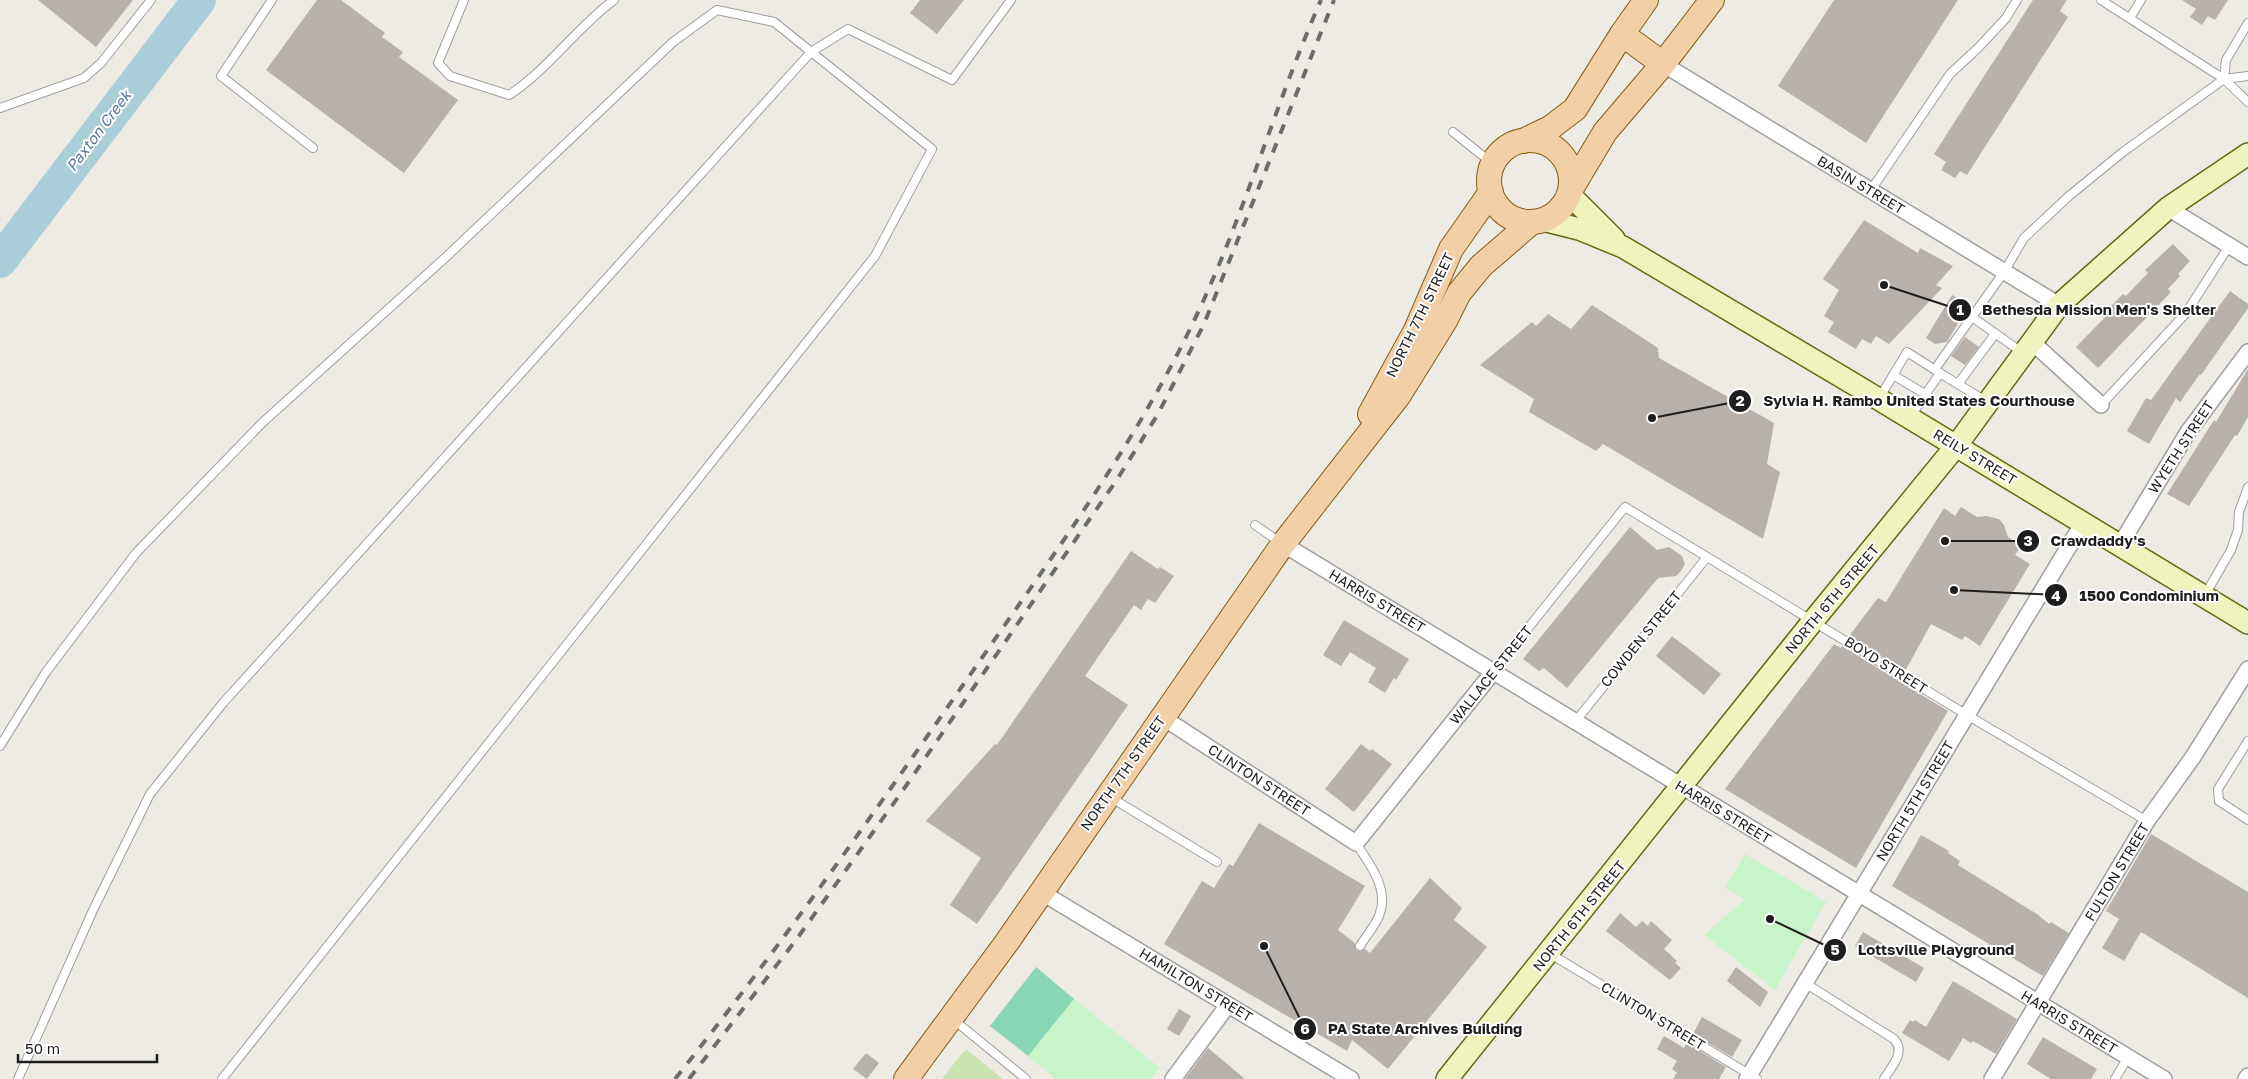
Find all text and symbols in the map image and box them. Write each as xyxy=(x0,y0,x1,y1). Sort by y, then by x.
water label: Paxton Creek xyxy=(62,85,135,174)
street label: BASIN STREET xyxy=(1815,152,1908,217)
street label: NORTH 7TH STREET xyxy=(1382,249,1457,380)
callout: Bethesda Mission Men's Shelter xyxy=(1948,295,2226,325)
text: 1 xyxy=(1956,300,1964,318)
text: Bethesda Mission Men's Shelter xyxy=(1982,300,2216,318)
callout: Sylvia H. Rambo United States Courthouse xyxy=(1728,386,2084,416)
text: 2 xyxy=(1735,391,1745,409)
text: Sylvia H. Rambo United States Courthouse xyxy=(1763,391,2075,409)
street label: WYETH STREET xyxy=(2144,397,2217,496)
street label: REILY STREET xyxy=(1931,425,2020,488)
callout: Crawdaddy's xyxy=(2015,526,2155,556)
text: 3 xyxy=(2023,531,2033,549)
text: Crawdaddy's xyxy=(2050,531,2146,549)
street label: NORTH 6TH STREET xyxy=(1781,540,1882,657)
street label: HARRIS STREET xyxy=(1326,565,1429,636)
callout: 1500 Condominium xyxy=(2044,580,2228,610)
text: 4 xyxy=(2051,586,2061,604)
text: 1500 Condominium xyxy=(2079,586,2219,604)
street label: COWDEN STREET xyxy=(1597,587,1685,690)
street label: WALLACE STREET xyxy=(1446,622,1536,727)
street label: BOYD STREET xyxy=(1842,632,1931,697)
street label: NORTH 7TH STREET xyxy=(1077,712,1169,833)
street label: NORTH 5TH STREET xyxy=(1872,737,1957,864)
street label: CLINTON STREET xyxy=(1205,740,1314,819)
street label: HARRIS STREET xyxy=(1672,776,1775,847)
street label: FULTON STREET xyxy=(2081,819,2153,924)
street label: NORTH 6TH STREET xyxy=(1529,857,1629,974)
callout: Lottsville Playground xyxy=(1823,935,2024,965)
text: 5 xyxy=(1830,940,1840,958)
text: Lottsville Playground xyxy=(1858,940,2014,958)
street label: HAMILTON STREET xyxy=(1137,944,1256,1025)
street label: CLINTON STREET xyxy=(1598,978,1709,1053)
street label: HARRIS STREET xyxy=(2018,986,2121,1057)
callout: PA State Archives Building xyxy=(1293,1014,1532,1044)
text: 6 xyxy=(1300,1019,1310,1037)
text: PA State Archives Building xyxy=(1328,1019,1522,1037)
scale bar xyxy=(18,1032,156,1064)
text: 50 m xyxy=(25,1039,60,1057)

